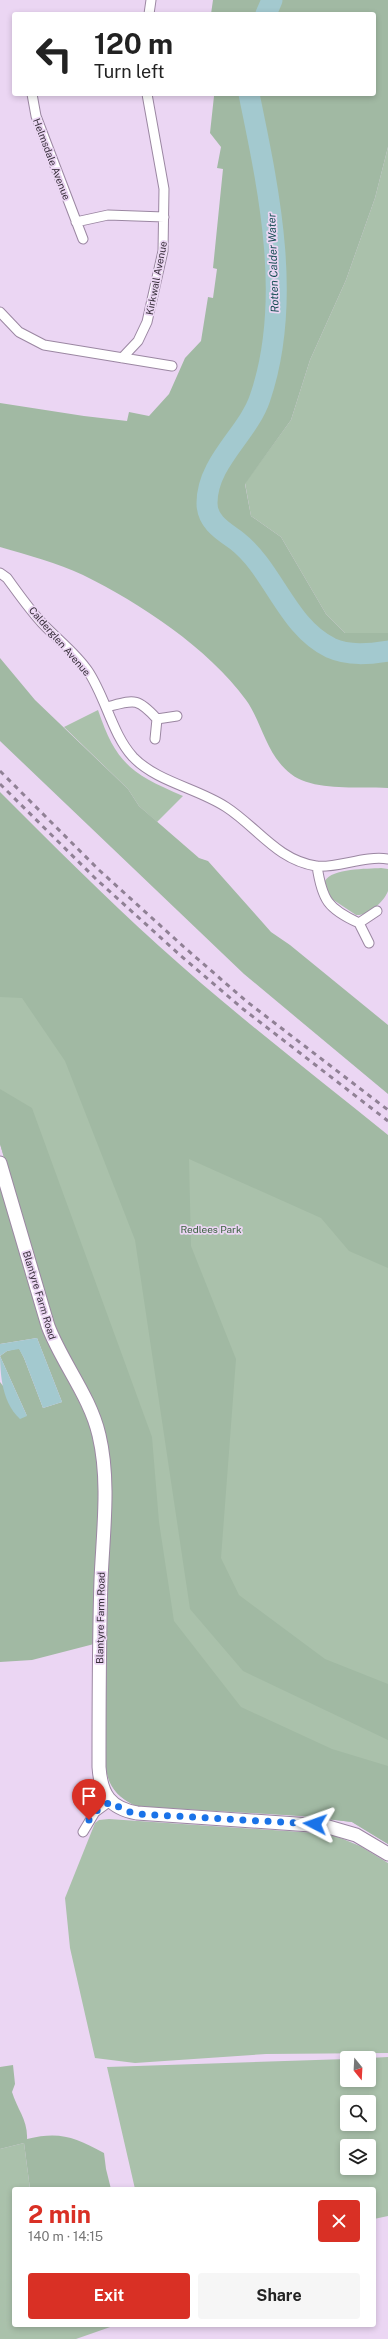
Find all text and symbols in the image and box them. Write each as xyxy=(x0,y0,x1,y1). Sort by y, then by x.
text: 120 m xyxy=(94,27,173,60)
icon: left xyxy=(28,28,80,80)
text: Turn left xyxy=(94,61,164,82)
street label: Helmsdale Avenue xyxy=(31,116,73,202)
water label: Rotten Calder Water xyxy=(265,212,281,313)
street label: Kirkwall Avenue xyxy=(143,240,169,316)
street label: Calderglen Avenue xyxy=(27,604,94,678)
park label: Redlees Park xyxy=(180,1223,242,1235)
street label: Blantyre Farm Road xyxy=(21,1249,59,1341)
street label: Blantyre Farm Road xyxy=(93,1572,107,1664)
pin xyxy=(72,1779,106,1820)
icon: arrive xyxy=(78,1785,100,1807)
position arrow xyxy=(294,1803,336,1845)
north arrow xyxy=(340,2051,376,2087)
map controls xyxy=(340,2051,376,2175)
button: search xyxy=(340,2095,376,2131)
button: layers xyxy=(340,2139,376,2175)
text: 2 min xyxy=(28,2200,91,2228)
button: close xyxy=(318,2200,360,2242)
text: 140 m · 14:15 xyxy=(28,2229,103,2244)
button: Exit xyxy=(28,2273,190,2319)
button: Share xyxy=(198,2273,360,2319)

